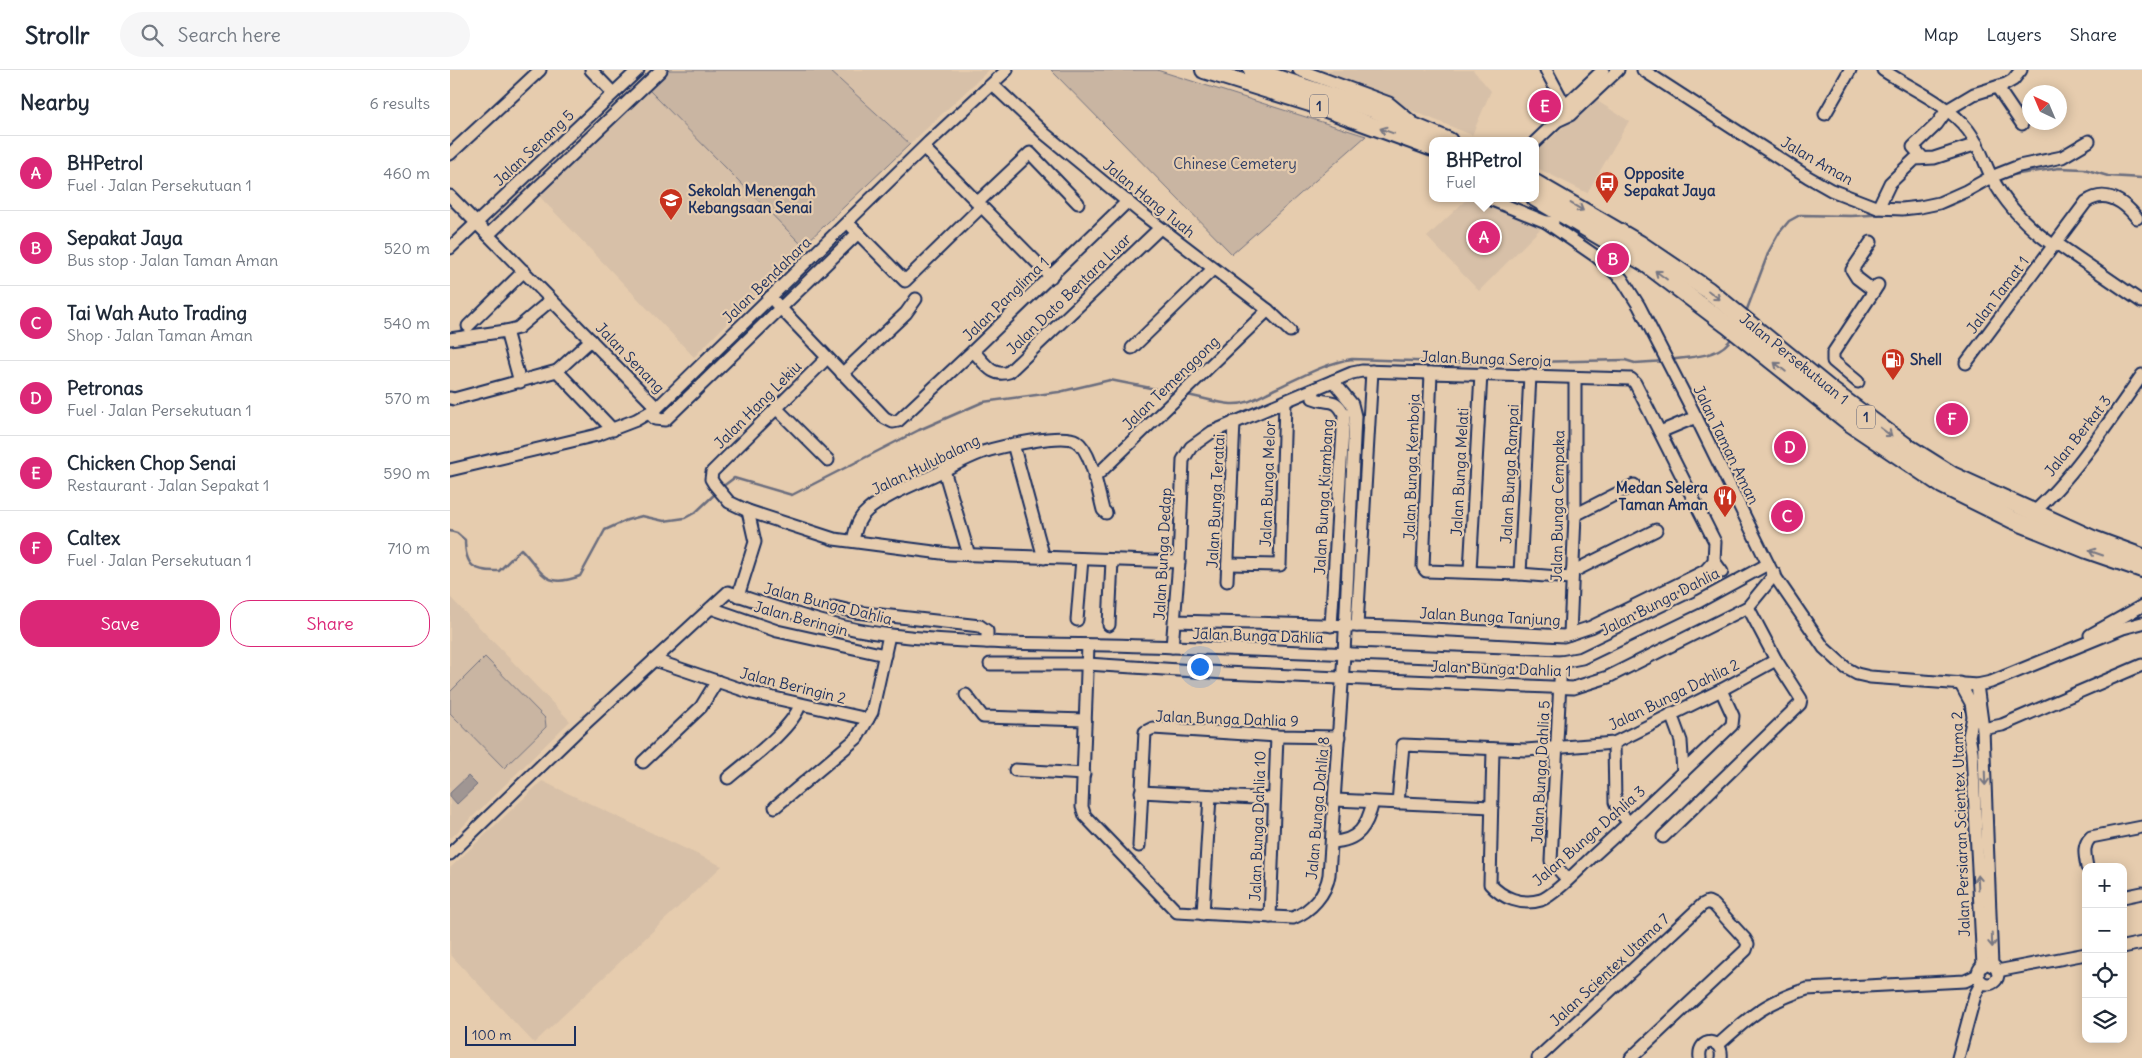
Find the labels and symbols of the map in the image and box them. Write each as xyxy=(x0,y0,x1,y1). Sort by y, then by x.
north arrow xyxy=(2022,85,2067,130)
pin: E xyxy=(1529,87,1561,125)
road number: 1 xyxy=(1310,94,1328,118)
street label: Jalan Senang 5 xyxy=(489,105,578,190)
one-way arrow xyxy=(1380,126,1395,135)
street label: Jalan Aman xyxy=(1778,132,1857,189)
park label: Chinese Cemetery xyxy=(1173,154,1297,173)
street label: Jalan Hang Tuah xyxy=(1099,156,1199,242)
place label: Opposite Sepakat Jaya xyxy=(1624,164,1716,201)
bus stop icon: Opposite Sepakat Jaya xyxy=(1594,170,1620,204)
place label: Sekolah Menengah Kebangsaan Senai xyxy=(688,181,816,218)
school or university icon: Sekolah Menengah Kebangsaan Senai xyxy=(658,187,684,221)
one-way arrow xyxy=(1570,203,1584,213)
pin: A xyxy=(1468,218,1500,256)
street label: Jalan Dato Bentara Luar xyxy=(1002,229,1135,358)
street label: Jalan Bendahara xyxy=(718,232,815,327)
pin: B xyxy=(1597,240,1629,278)
street label: Jalan Tamat 1 xyxy=(1962,252,2033,337)
street label: Jalan Panglima 1 xyxy=(959,253,1053,345)
one-way arrow xyxy=(1655,269,1668,280)
one-way arrow xyxy=(1707,290,1721,300)
street label: Jalan Persekutuan 1 xyxy=(1736,309,1853,408)
street label: Jalan Senang xyxy=(592,318,669,397)
street label: Jalan Temenggong xyxy=(1118,332,1223,434)
street label: Jalan Bunga Seroja xyxy=(1420,347,1552,370)
fuel station icon: Shell xyxy=(1880,347,1906,381)
place label: Shell xyxy=(1910,350,1942,369)
street label: Jalan Hang Lekiu xyxy=(710,357,805,452)
one-way arrow xyxy=(1774,362,1787,373)
street label: Jalan Taman Aman xyxy=(1689,382,1764,508)
street label: Jalan Berkat 3 xyxy=(2040,391,2115,480)
street label: Jalan Bunga Kemboja xyxy=(1399,393,1424,541)
pin: F xyxy=(1936,400,1968,438)
street label: Jalan Bunga Rampai xyxy=(1496,404,1523,544)
road number: 1 xyxy=(1857,406,1875,428)
street label: Jalan Bunga Melati xyxy=(1447,407,1472,537)
street label: Jalan Bunga Kiambang xyxy=(1310,418,1337,576)
street label: Jalan Bunga Melor xyxy=(1256,421,1279,547)
one-way arrow xyxy=(1879,427,1893,437)
pin: D xyxy=(1774,428,1806,466)
street label: Jalan Bunga Cempaka xyxy=(1547,429,1568,582)
street label: Jalan Hulubalang xyxy=(869,430,983,499)
street label: Jalan Bunga Teratai xyxy=(1202,433,1229,569)
place label: Medan Selera Taman Aman xyxy=(1616,478,1708,514)
restaurant icon: Medan Selera Taman Aman xyxy=(1712,484,1738,518)
street label: Jalan Bunga Dedap xyxy=(1150,487,1175,621)
pin: C xyxy=(1771,497,1803,535)
one-way arrow xyxy=(2088,548,2104,558)
street label: Jalan Bunga Dahlia xyxy=(1597,563,1723,640)
street label: Jalan Bunga Dahlia xyxy=(762,578,895,629)
street label: Jalan Beringin xyxy=(752,597,851,640)
street label: Jalan Bunga Tanjung xyxy=(1419,603,1561,630)
street label: Jalan Bunga Dahlia xyxy=(1192,624,1324,647)
your location xyxy=(1187,654,1213,680)
street label: Jalan Bunga Dahlia 2 xyxy=(1605,655,1742,734)
street label: Jalan Bunga Dahlia 1 xyxy=(1430,657,1572,680)
street label: Jalan Beringin 2 xyxy=(738,663,848,708)
street label: Jalan Bunga Dahlia 5 xyxy=(1527,700,1554,844)
street label: Jalan Bunga Dahlia 9 xyxy=(1155,707,1299,730)
street label: Jalan Persiaran Scientex Utama 2 xyxy=(1947,711,1974,937)
street label: Jalan Bunga Dahlia 8 xyxy=(1302,736,1333,880)
street label: Jalan Bunga Dahlia 10 xyxy=(1245,750,1270,902)
one-way arrow xyxy=(1980,769,1990,785)
street label: Jalan Bunga Dahlia 3 xyxy=(1528,781,1649,890)
one-way arrow xyxy=(1973,875,1983,891)
street label: Jalan Scientex Utama 7 xyxy=(1546,909,1673,1030)
one-way arrow xyxy=(1987,932,1996,948)
scale bar xyxy=(465,1023,576,1046)

